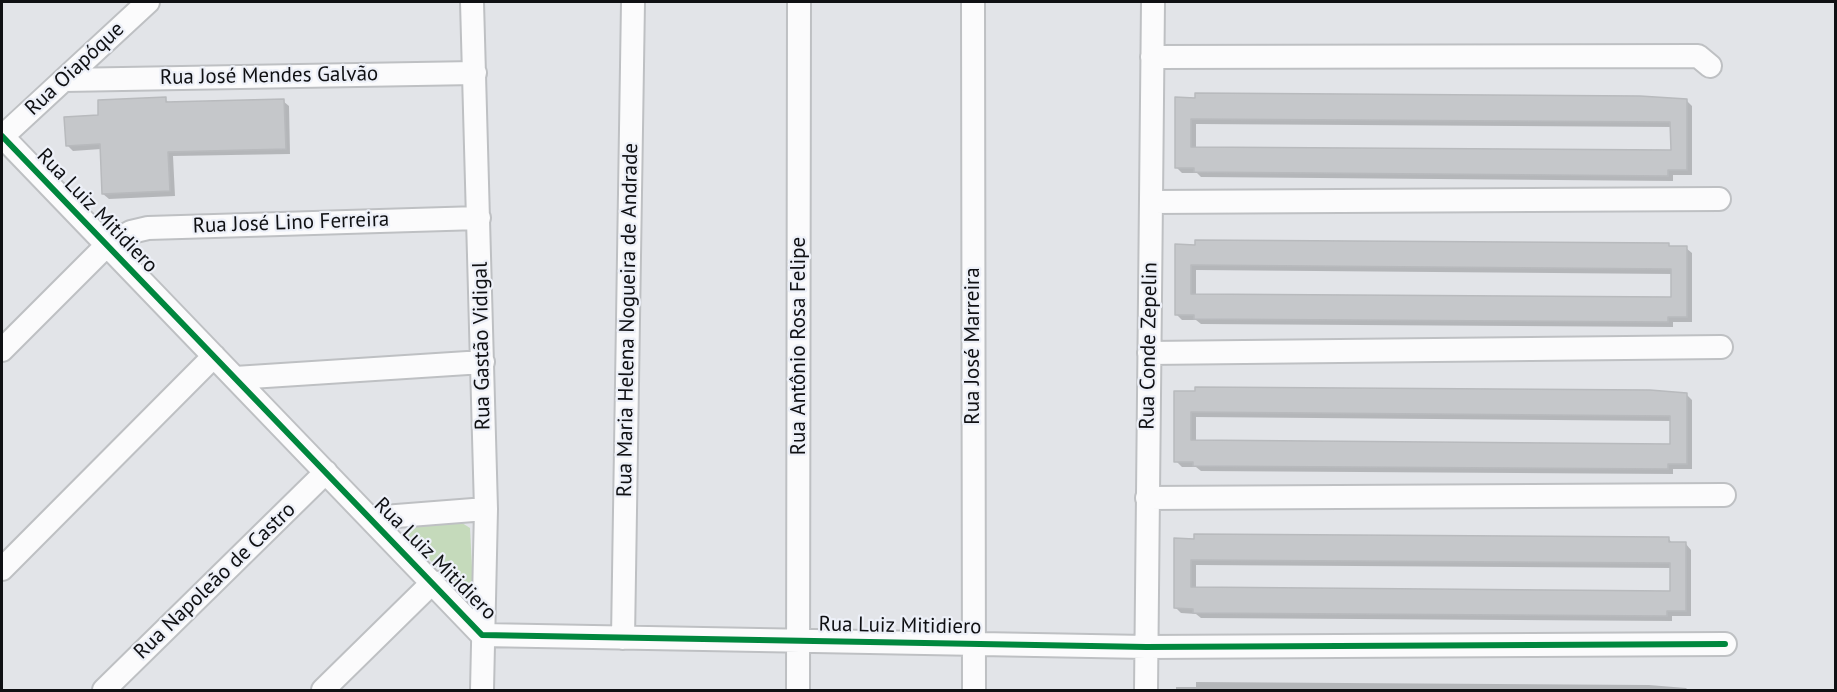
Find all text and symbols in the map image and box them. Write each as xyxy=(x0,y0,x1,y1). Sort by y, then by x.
street label: Rua Oiapóque xyxy=(20,17,130,121)
street label: Rua José Mendes Galvão xyxy=(160,61,378,91)
street label: Rua Maria Helena Nogueira de Andrade xyxy=(612,143,644,497)
street label: Rua Luiz Mitidiero xyxy=(31,144,163,278)
street label: Rua José Lino Ferreira xyxy=(192,207,390,239)
street label: Rua Antônio Rosa Felipe xyxy=(786,237,812,455)
street label: Rua Gastão Vidigal xyxy=(468,262,496,430)
street label: Rua Conde Zepelin xyxy=(1135,262,1163,430)
street label: Rua José Marreira xyxy=(960,267,986,425)
street label: Rua Luiz Mitidiero xyxy=(368,492,502,626)
street label: Rua Napoleão de Castro xyxy=(129,497,301,665)
street label: Rua Luiz Mitidiero xyxy=(818,612,982,640)

